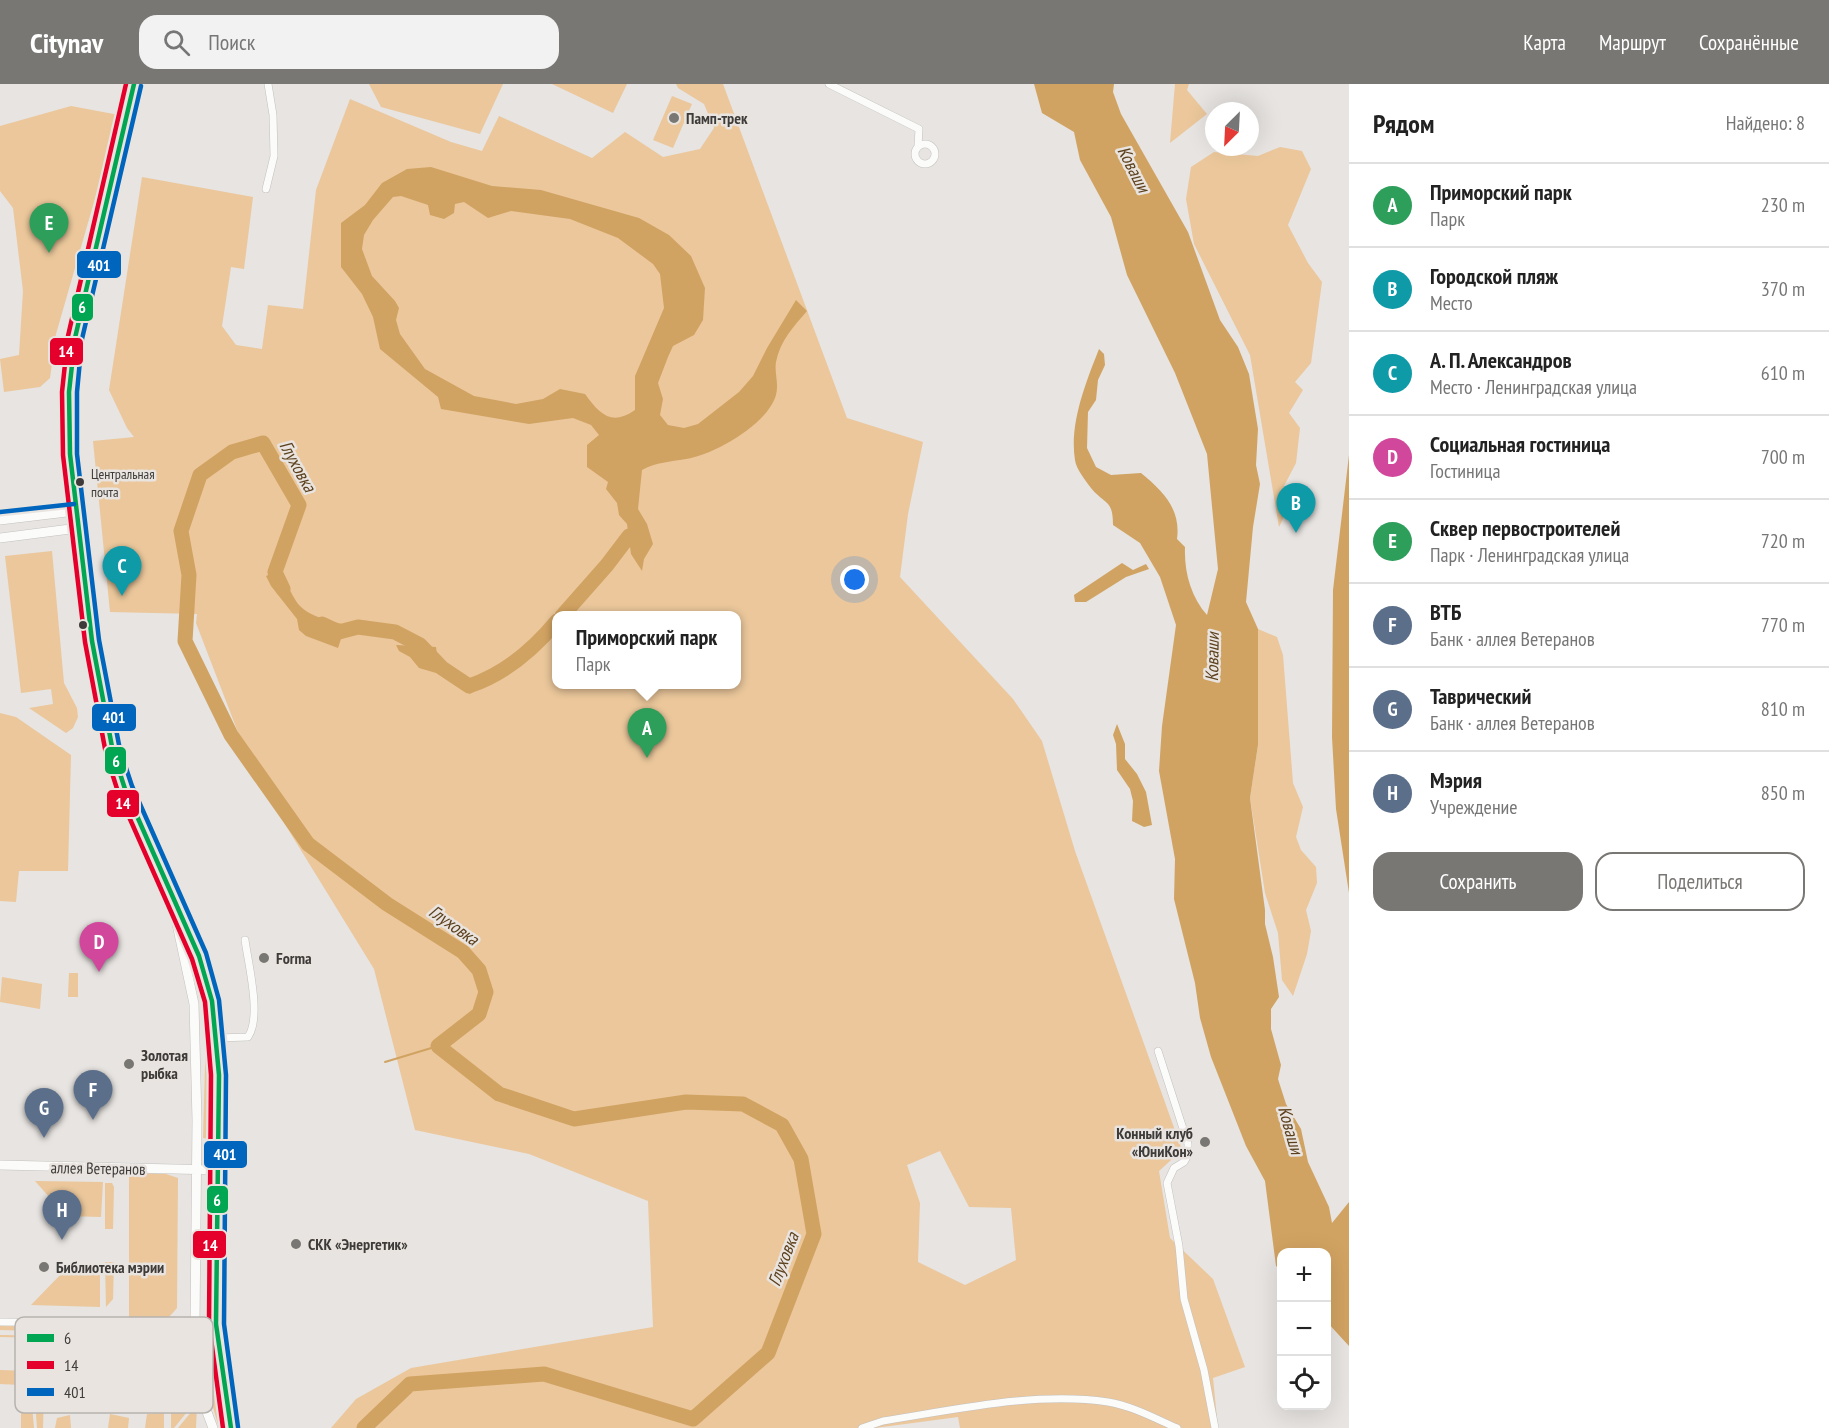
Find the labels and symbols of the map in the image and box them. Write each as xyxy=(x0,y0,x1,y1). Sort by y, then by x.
north arrow xyxy=(1205,102,1259,156)
place label: Памп-трек xyxy=(686,108,748,128)
marker: Памп-трек xyxy=(667,111,681,125)
water label: Коваши xyxy=(1113,142,1156,198)
pin: E xyxy=(29,204,68,253)
line badge: 401 xyxy=(76,250,122,279)
text: 401 xyxy=(88,255,110,275)
line badge: 6 xyxy=(71,293,94,322)
text: 6 xyxy=(78,297,86,317)
line badge: 14 xyxy=(49,337,84,366)
text: 14 xyxy=(58,341,74,361)
water label: Глуховка xyxy=(275,436,322,496)
place label: Центральная почта xyxy=(91,465,155,501)
marker: Центральная почта xyxy=(74,476,86,488)
pin: B xyxy=(1276,484,1316,533)
pin: C xyxy=(102,546,142,596)
your location xyxy=(840,565,869,594)
unlabelled marker xyxy=(77,619,89,631)
water label: Коваши xyxy=(1200,630,1224,682)
line badge: 401 xyxy=(91,703,137,732)
text: 401 xyxy=(103,707,125,727)
pin: A xyxy=(628,708,666,758)
line badge: 6 xyxy=(104,746,127,775)
text: 6 xyxy=(112,751,120,771)
line badge: 14 xyxy=(106,789,140,818)
text: 14 xyxy=(115,793,131,813)
water label: Глуховка xyxy=(425,900,484,951)
pin: D xyxy=(80,922,118,972)
place label: Forma xyxy=(276,948,312,968)
marker: Forma xyxy=(257,951,271,965)
place label: Золотая рыбка xyxy=(141,1045,188,1083)
marker: Золотая рыбка xyxy=(122,1057,136,1071)
pin: F xyxy=(74,1070,112,1120)
pin: G xyxy=(24,1088,63,1138)
water label: Коваши xyxy=(1273,1103,1309,1159)
place label: Конный клуб «ЮниКон» xyxy=(1116,1123,1194,1161)
marker: Конный клуб «ЮниКон» xyxy=(1198,1135,1212,1149)
line badge: 401 xyxy=(203,1140,248,1169)
text: 401 xyxy=(214,1144,236,1164)
street label: аллея Ветеранов xyxy=(50,1157,146,1179)
line badge: 6 xyxy=(206,1185,229,1214)
pin: H xyxy=(42,1190,82,1240)
text: 6 xyxy=(213,1190,221,1210)
water label: Глуховка xyxy=(762,1228,804,1289)
line badge: 14 xyxy=(192,1230,227,1259)
place label: СКК «Энергетик» xyxy=(308,1234,408,1254)
text: 14 xyxy=(202,1235,218,1255)
marker: СКК «Энергетик» xyxy=(289,1237,303,1251)
place label: Библиотека мэрии xyxy=(56,1257,164,1277)
marker: Библиотека мэрии xyxy=(37,1260,51,1274)
legend xyxy=(15,1317,213,1413)
text: 6 xyxy=(64,1328,71,1348)
text: 14 xyxy=(64,1355,78,1375)
text: 401 xyxy=(64,1382,86,1402)

